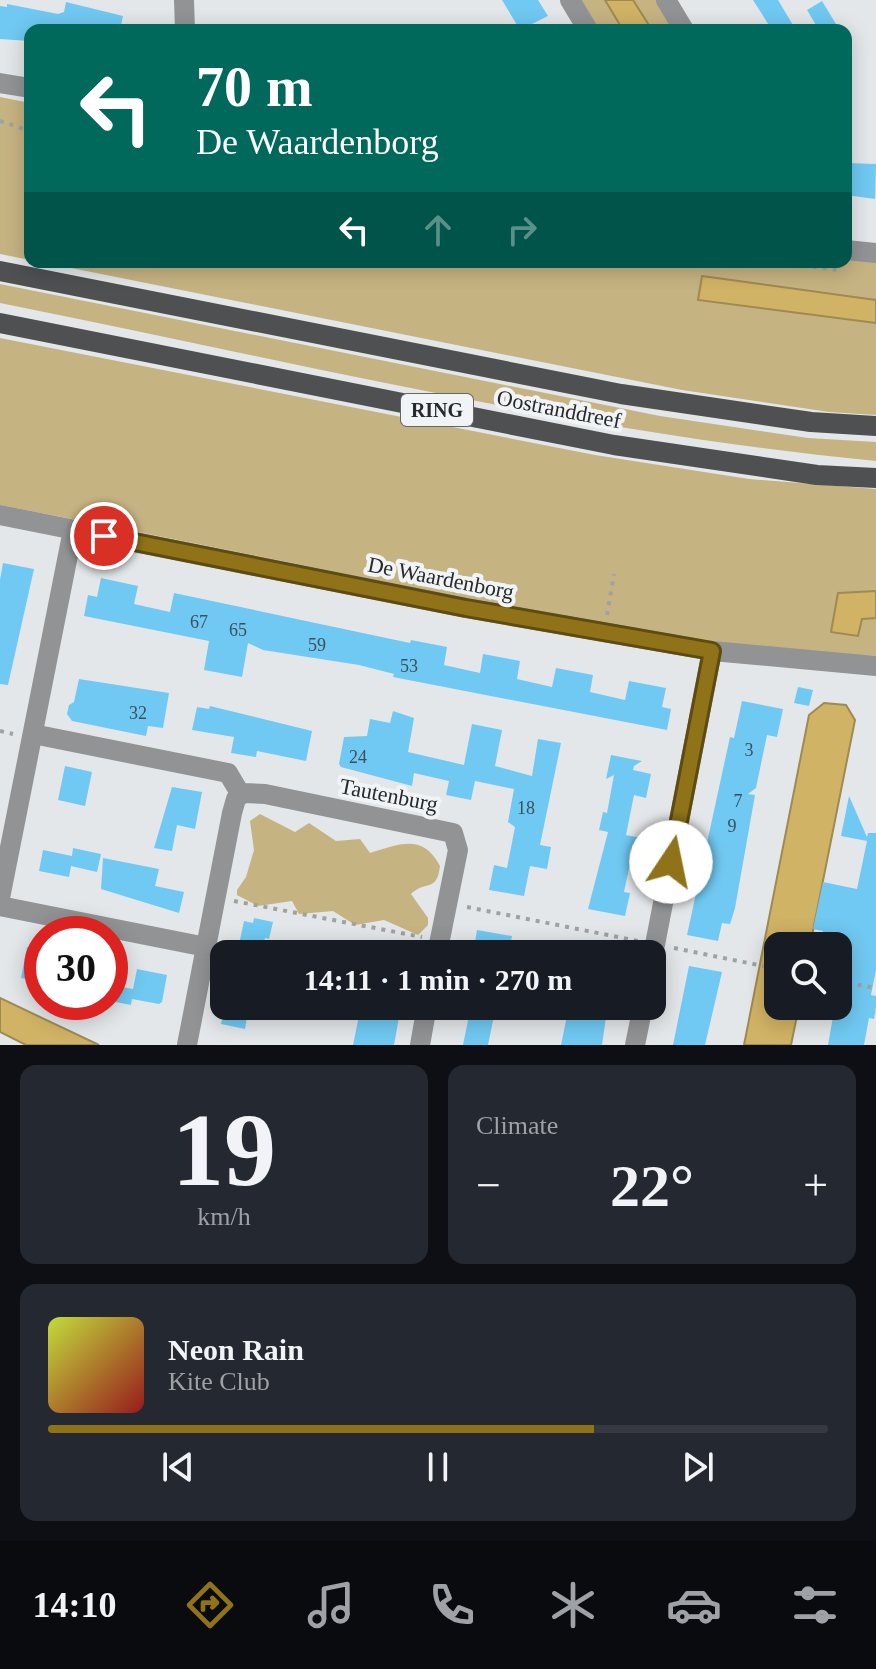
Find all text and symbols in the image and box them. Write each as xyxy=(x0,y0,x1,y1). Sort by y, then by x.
icon: left xyxy=(64,56,168,160)
text: 70 m xyxy=(196,56,313,118)
text: De Waardenborg xyxy=(196,122,439,162)
icon: left xyxy=(332,208,376,252)
icon: ahead xyxy=(416,208,460,252)
icon: right xyxy=(500,208,544,252)
street label: Oostranddreef xyxy=(495,385,624,433)
road number: RING xyxy=(401,394,473,426)
pin xyxy=(70,502,138,570)
icon: arrive xyxy=(82,514,126,558)
street label: De Waardenborg xyxy=(366,552,516,604)
house number: 67 xyxy=(190,612,208,632)
house number: 65 xyxy=(229,620,247,640)
house number: 59 xyxy=(308,635,326,655)
house number: 53 xyxy=(400,656,418,676)
house number: 32 xyxy=(129,703,147,723)
house number: 3 xyxy=(745,740,754,760)
house number: 24 xyxy=(349,747,367,767)
street label: Tautenburg xyxy=(338,773,440,817)
house number: 7 xyxy=(734,791,743,811)
house number: 18 xyxy=(517,798,535,818)
house number: 9 xyxy=(728,816,737,836)
position arrow xyxy=(629,820,713,904)
speed limit sign: 30 xyxy=(24,916,128,1020)
map controls xyxy=(764,932,852,1020)
button: search xyxy=(764,932,852,1020)
text: 14:11 · 1 min · 270 m xyxy=(304,963,572,996)
text: 19 xyxy=(172,1092,276,1207)
text: Climate xyxy=(476,1111,558,1140)
text: 22° xyxy=(610,1153,694,1219)
text: − xyxy=(476,1161,501,1210)
text: + xyxy=(803,1161,828,1210)
text: km/h xyxy=(197,1202,251,1231)
text: Neon Rain xyxy=(168,1333,304,1366)
text: Kite Club xyxy=(168,1367,270,1396)
icon: previous xyxy=(156,1445,200,1489)
icon: pause xyxy=(416,1445,460,1489)
icon: next xyxy=(676,1445,720,1489)
icon: directions xyxy=(182,1577,238,1633)
icon: music xyxy=(303,1577,359,1633)
icon: phone xyxy=(424,1577,480,1633)
icon: climate xyxy=(545,1577,601,1633)
icon: car xyxy=(666,1577,722,1633)
icon: filters xyxy=(787,1577,843,1633)
text: 14:10 xyxy=(33,1585,117,1625)

